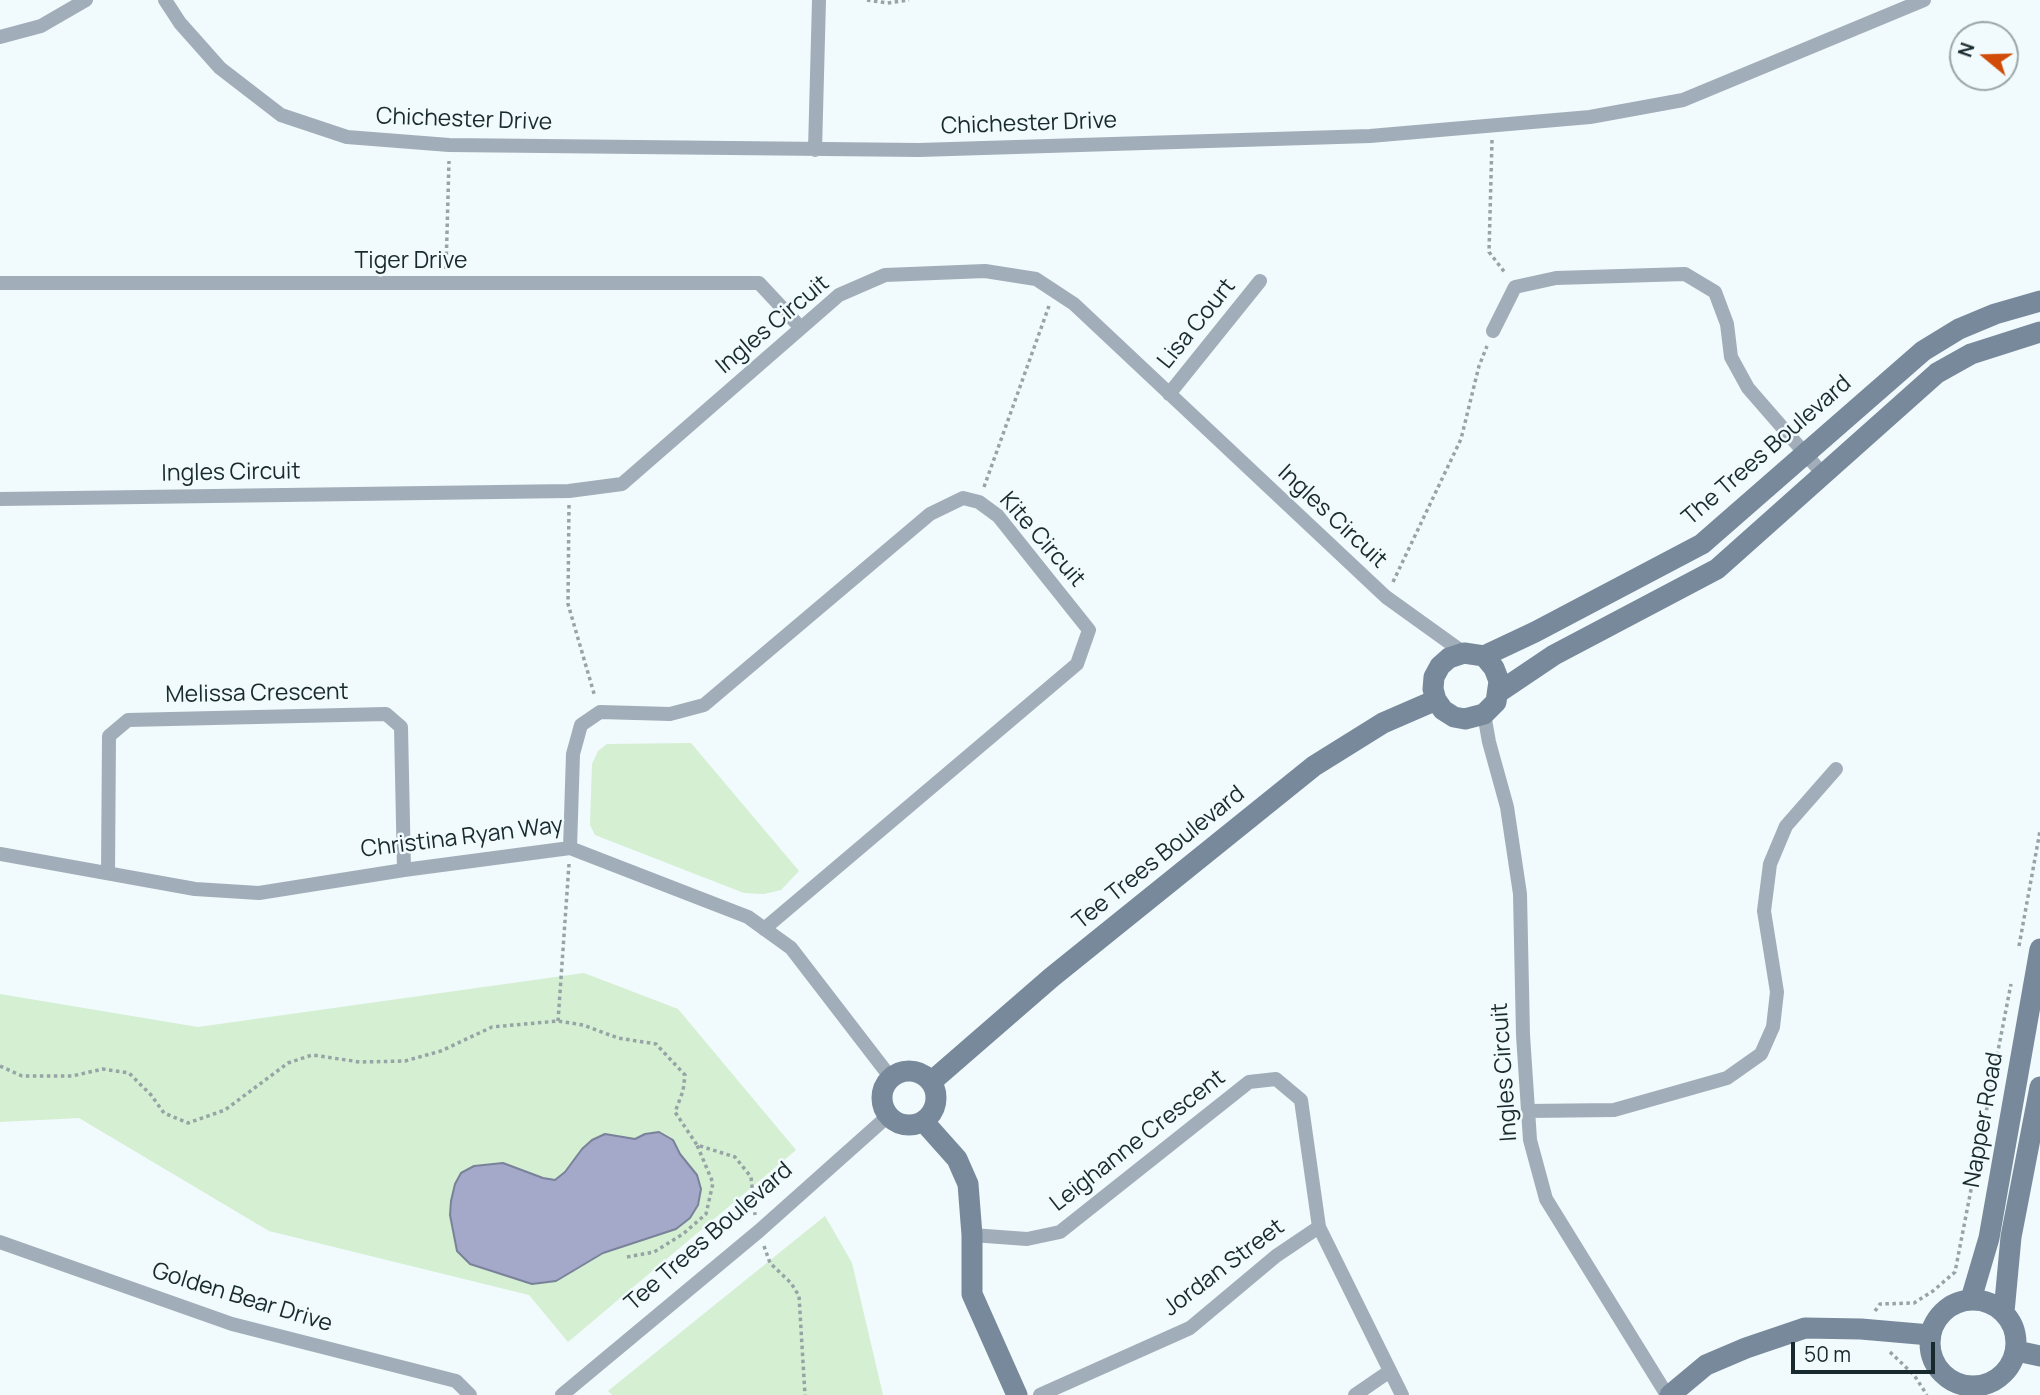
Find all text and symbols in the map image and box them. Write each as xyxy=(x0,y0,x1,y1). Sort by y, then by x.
north arrow xyxy=(1949,21,2019,91)
text: N xyxy=(1952,39,1981,61)
street label: Chichester Drive xyxy=(375,103,553,137)
street label: Chichester Drive xyxy=(940,107,1118,141)
street label: Tiger Drive xyxy=(355,248,467,276)
street label: Ingles Circuit xyxy=(711,270,835,380)
street label: Lisa Court xyxy=(1152,273,1242,375)
street label: The Trees Boulevard xyxy=(1677,370,1857,532)
street label: Ingles Circuit xyxy=(161,458,301,488)
street label: Ingles Circuit xyxy=(1272,460,1392,574)
street label: Kite Circuit xyxy=(993,487,1091,593)
street label: Melissa Crescent xyxy=(165,679,349,709)
street label: Tee Trees Boulevard xyxy=(1068,780,1250,936)
street label: Christina Ryan Way xyxy=(359,812,565,864)
street label: Ingles Circuit xyxy=(1486,1002,1524,1142)
street label: Napper Road xyxy=(1959,1050,2009,1190)
street label: Leighanne Crescent xyxy=(1045,1064,1231,1218)
street label: Tee Trees Boulevard xyxy=(620,1157,798,1317)
street label: Jordan Street xyxy=(1158,1213,1290,1323)
street label: Golden Bear Drive xyxy=(149,1257,335,1339)
scale bar xyxy=(1795,1328,1938,1372)
text: 50 m xyxy=(1804,1340,1851,1368)

